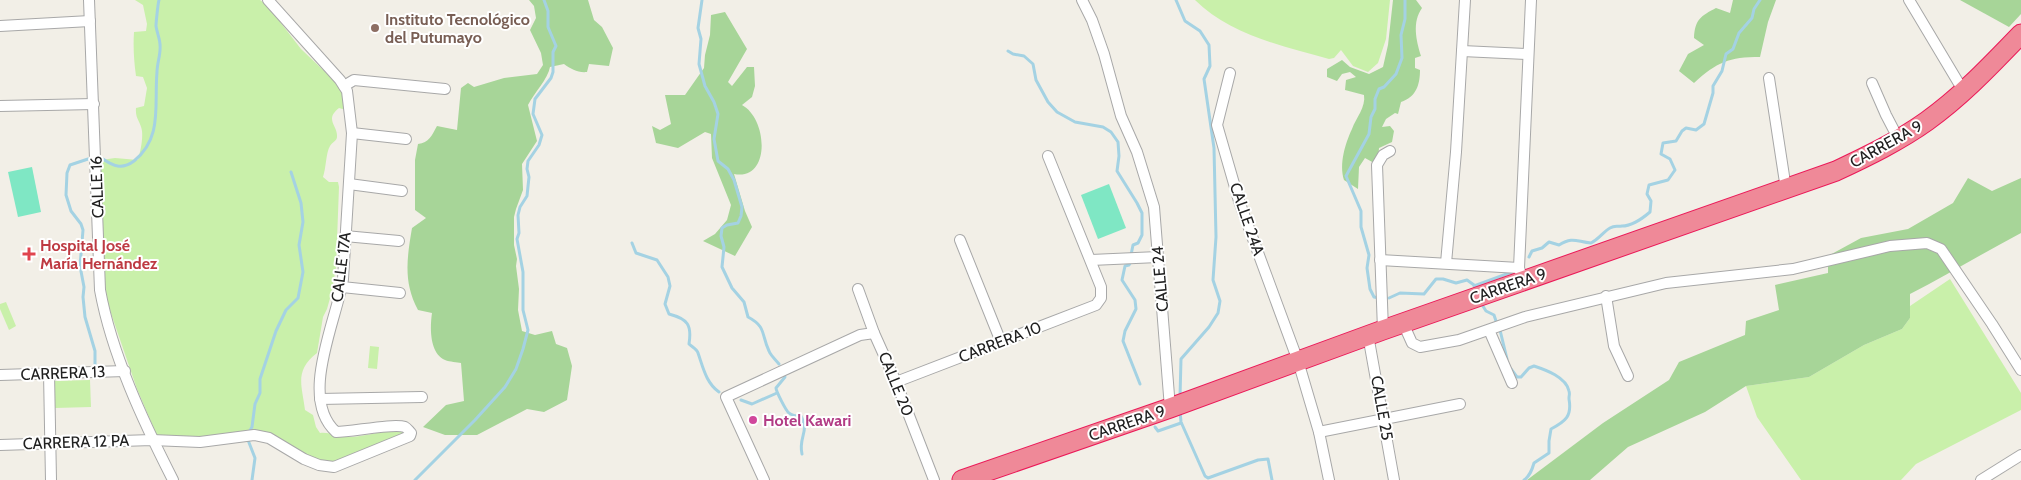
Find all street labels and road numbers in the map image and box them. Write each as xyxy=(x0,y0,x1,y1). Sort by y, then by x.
street label: CARRERA 9 xyxy=(1846,116,1926,172)
street label: CALLE 16 xyxy=(86,155,108,219)
street label: CALLE 24A xyxy=(1226,180,1268,258)
street label: CALLE 17A xyxy=(327,231,355,303)
street label: CALLE 24 xyxy=(1148,245,1172,313)
street label: CARRERA 9 xyxy=(1467,264,1549,308)
street label: CARRERA 10 xyxy=(956,317,1044,367)
street label: CALLE 20 xyxy=(874,349,918,419)
street label: CARRERA 13 xyxy=(20,362,106,384)
street label: CALLE 25 xyxy=(1367,374,1397,442)
street label: CARRERA 9 xyxy=(1086,401,1168,445)
street label: CARRERA 12 PA xyxy=(22,431,130,453)

